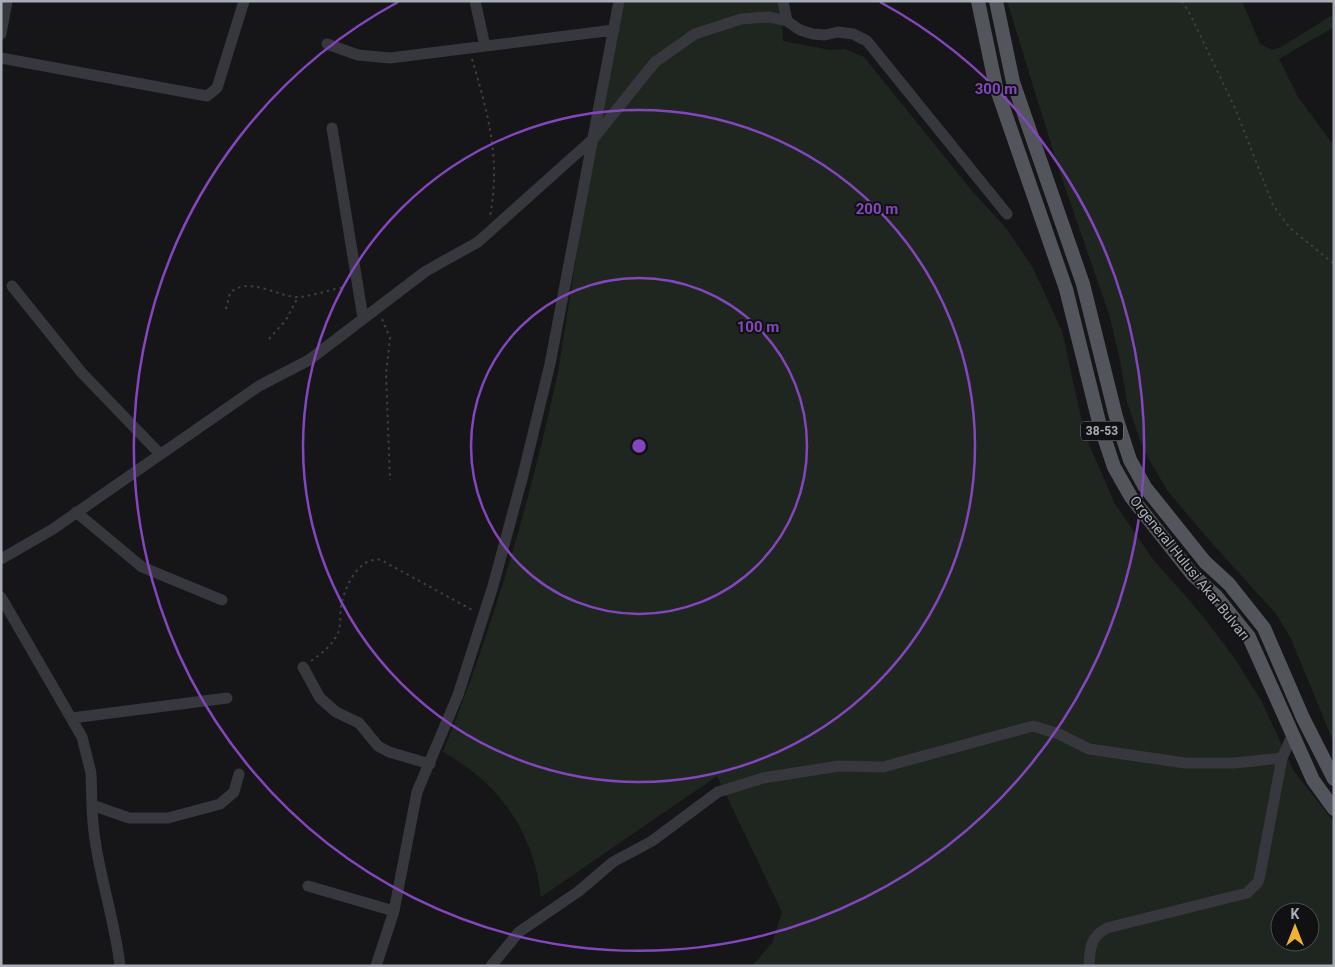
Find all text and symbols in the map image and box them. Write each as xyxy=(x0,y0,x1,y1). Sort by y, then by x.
text: 300 m xyxy=(975,80,1017,98)
text: 200 m xyxy=(856,200,898,218)
text: 100 m xyxy=(737,318,779,336)
road number: 38-53 xyxy=(1081,422,1123,441)
centre of rings xyxy=(630,437,648,455)
street label: Orgeneral Hulusi Akar Bulvarı xyxy=(1127,493,1253,643)
north arrow xyxy=(1270,902,1320,952)
text: K xyxy=(1291,906,1300,922)

